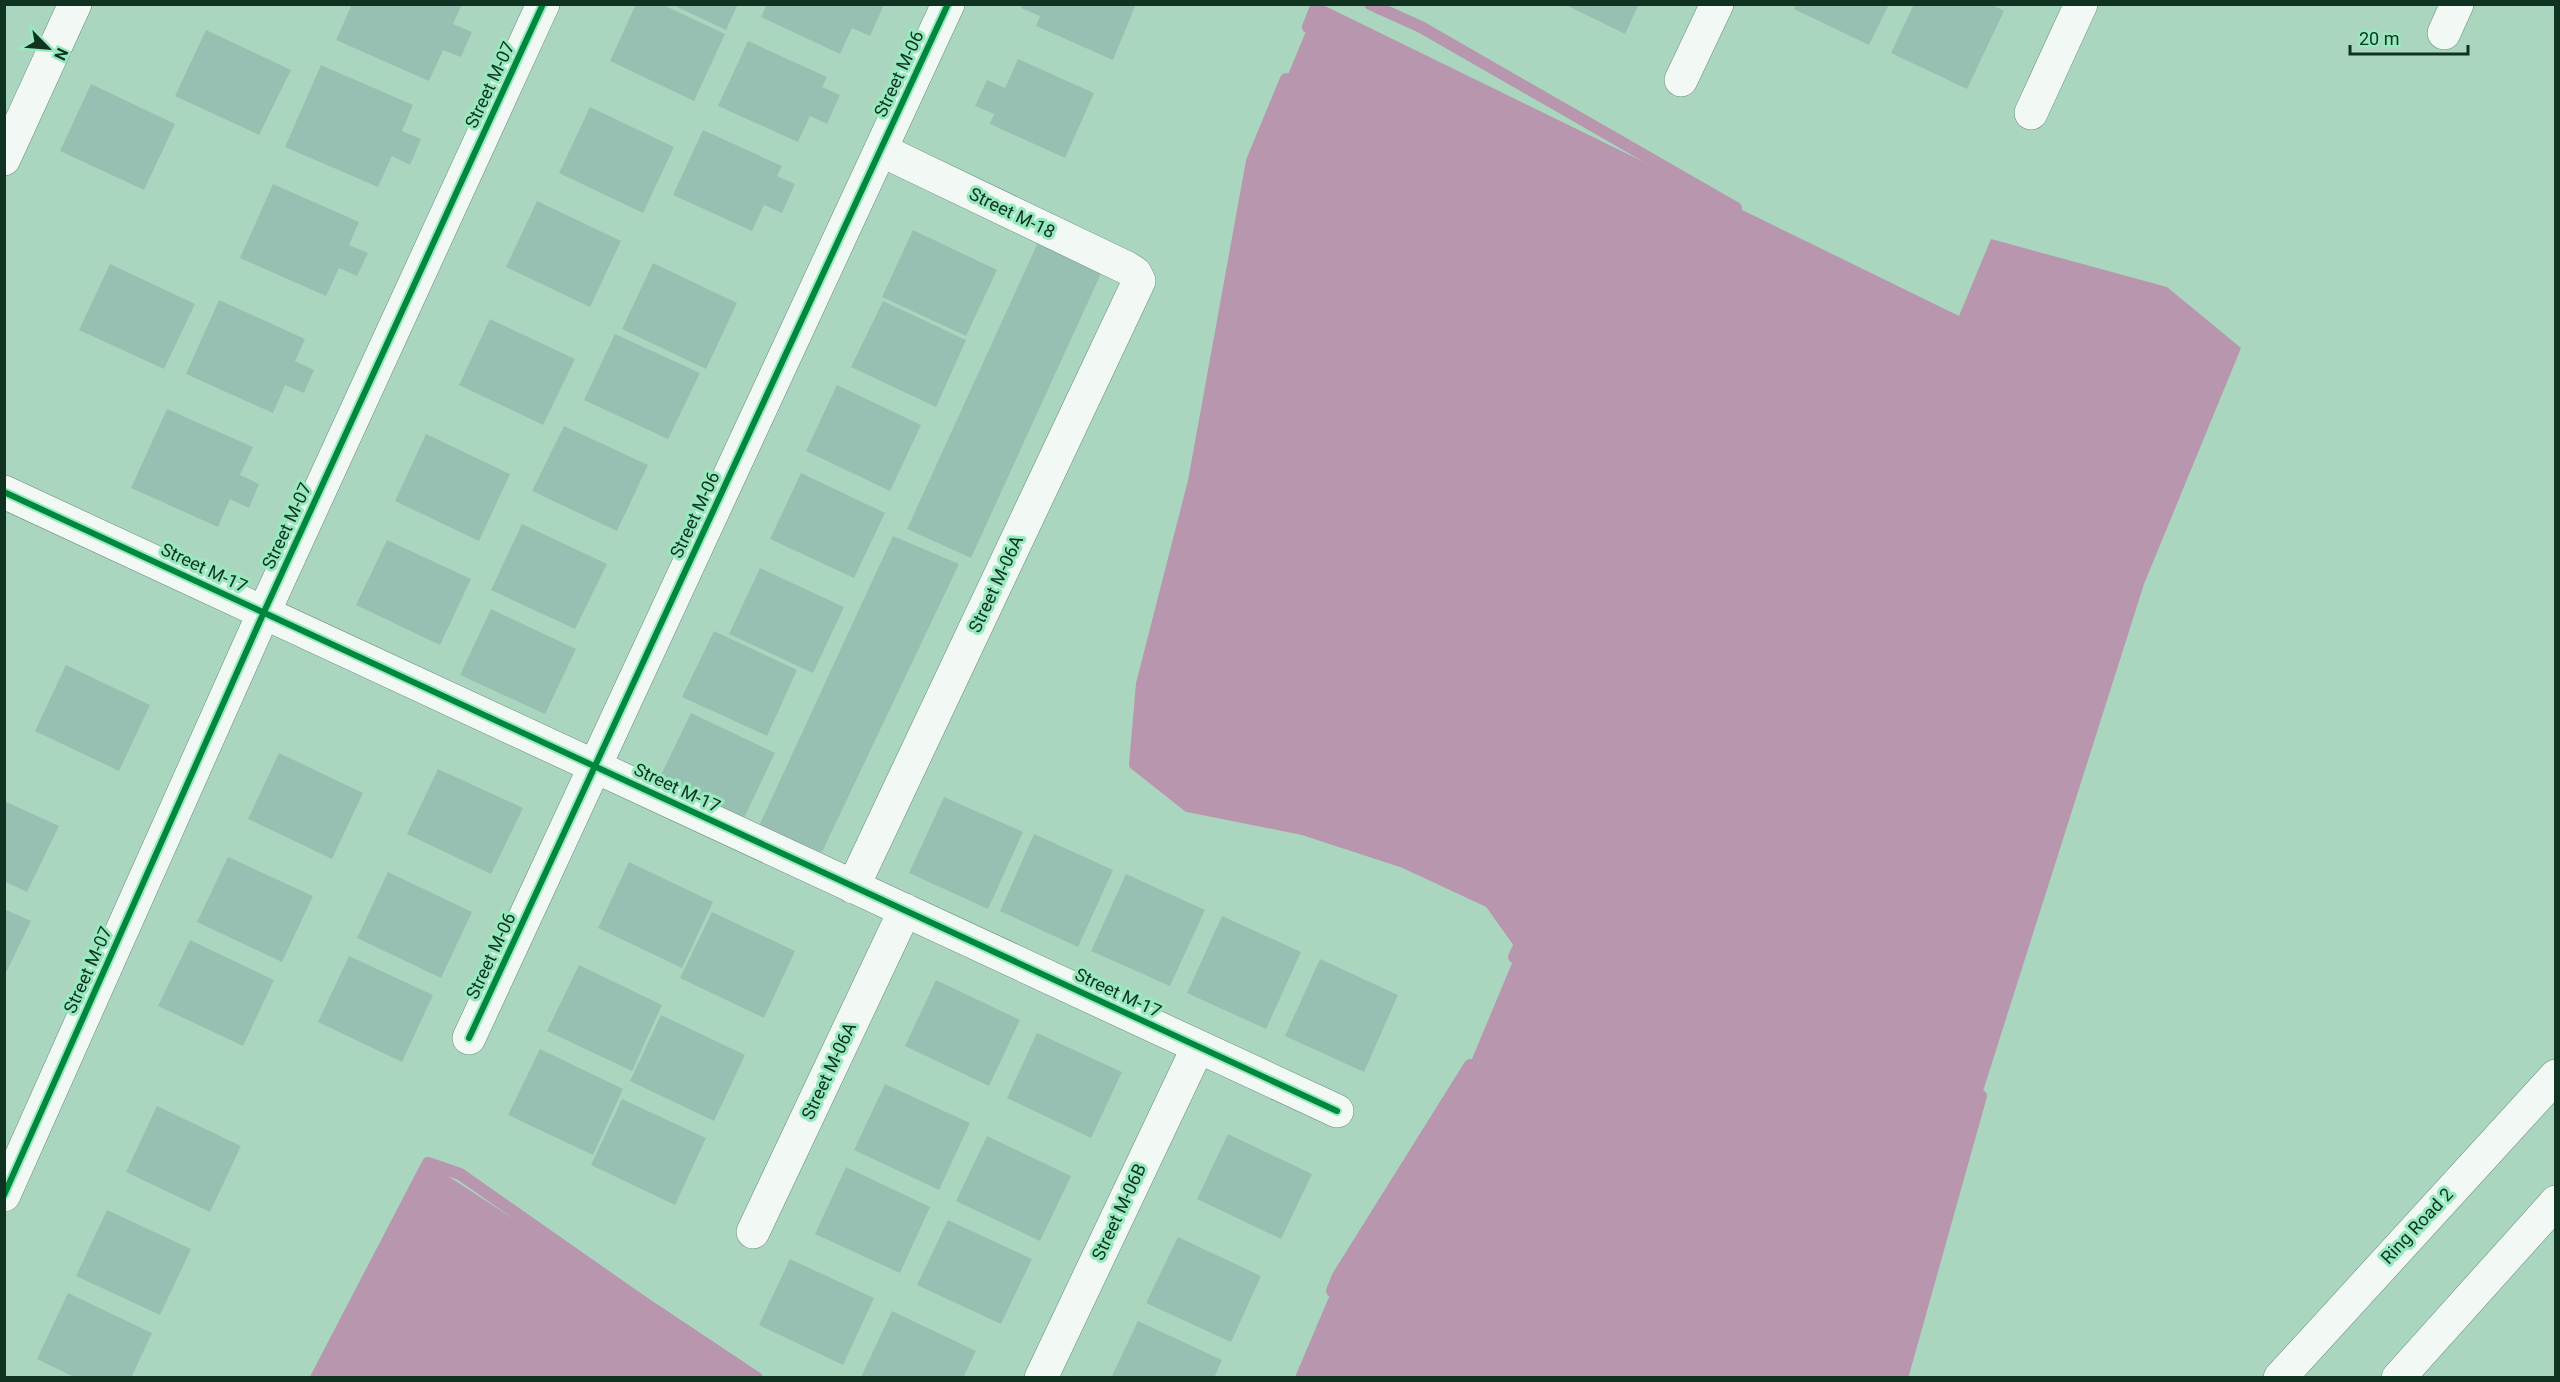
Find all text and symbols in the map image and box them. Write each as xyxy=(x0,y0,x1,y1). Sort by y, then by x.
north arrow xyxy=(18,18,78,78)
scale bar xyxy=(2350,18,2468,56)
street label: Street M-06 xyxy=(869,27,928,120)
text: 20 m xyxy=(2359,28,2399,49)
street label: Street M-07 xyxy=(460,38,519,131)
text: N xyxy=(50,45,72,63)
street label: Street M-18 xyxy=(966,183,1059,242)
street label: Street M-06 xyxy=(665,468,724,561)
street label: Street M-07 xyxy=(257,479,316,572)
street label: Street M-06A xyxy=(964,532,1027,636)
street label: Street M-17 xyxy=(158,538,251,597)
street label: Street M-17 xyxy=(631,758,724,817)
street label: Street M-06 xyxy=(461,909,520,1002)
street label: Street M-07 xyxy=(59,923,116,1016)
street label: Street M-17 xyxy=(1072,963,1165,1022)
street label: Street M-06A xyxy=(797,1019,860,1123)
street label: Street M-06B xyxy=(1087,1160,1150,1263)
street label: Ring Road 2 xyxy=(2376,1183,2457,1268)

